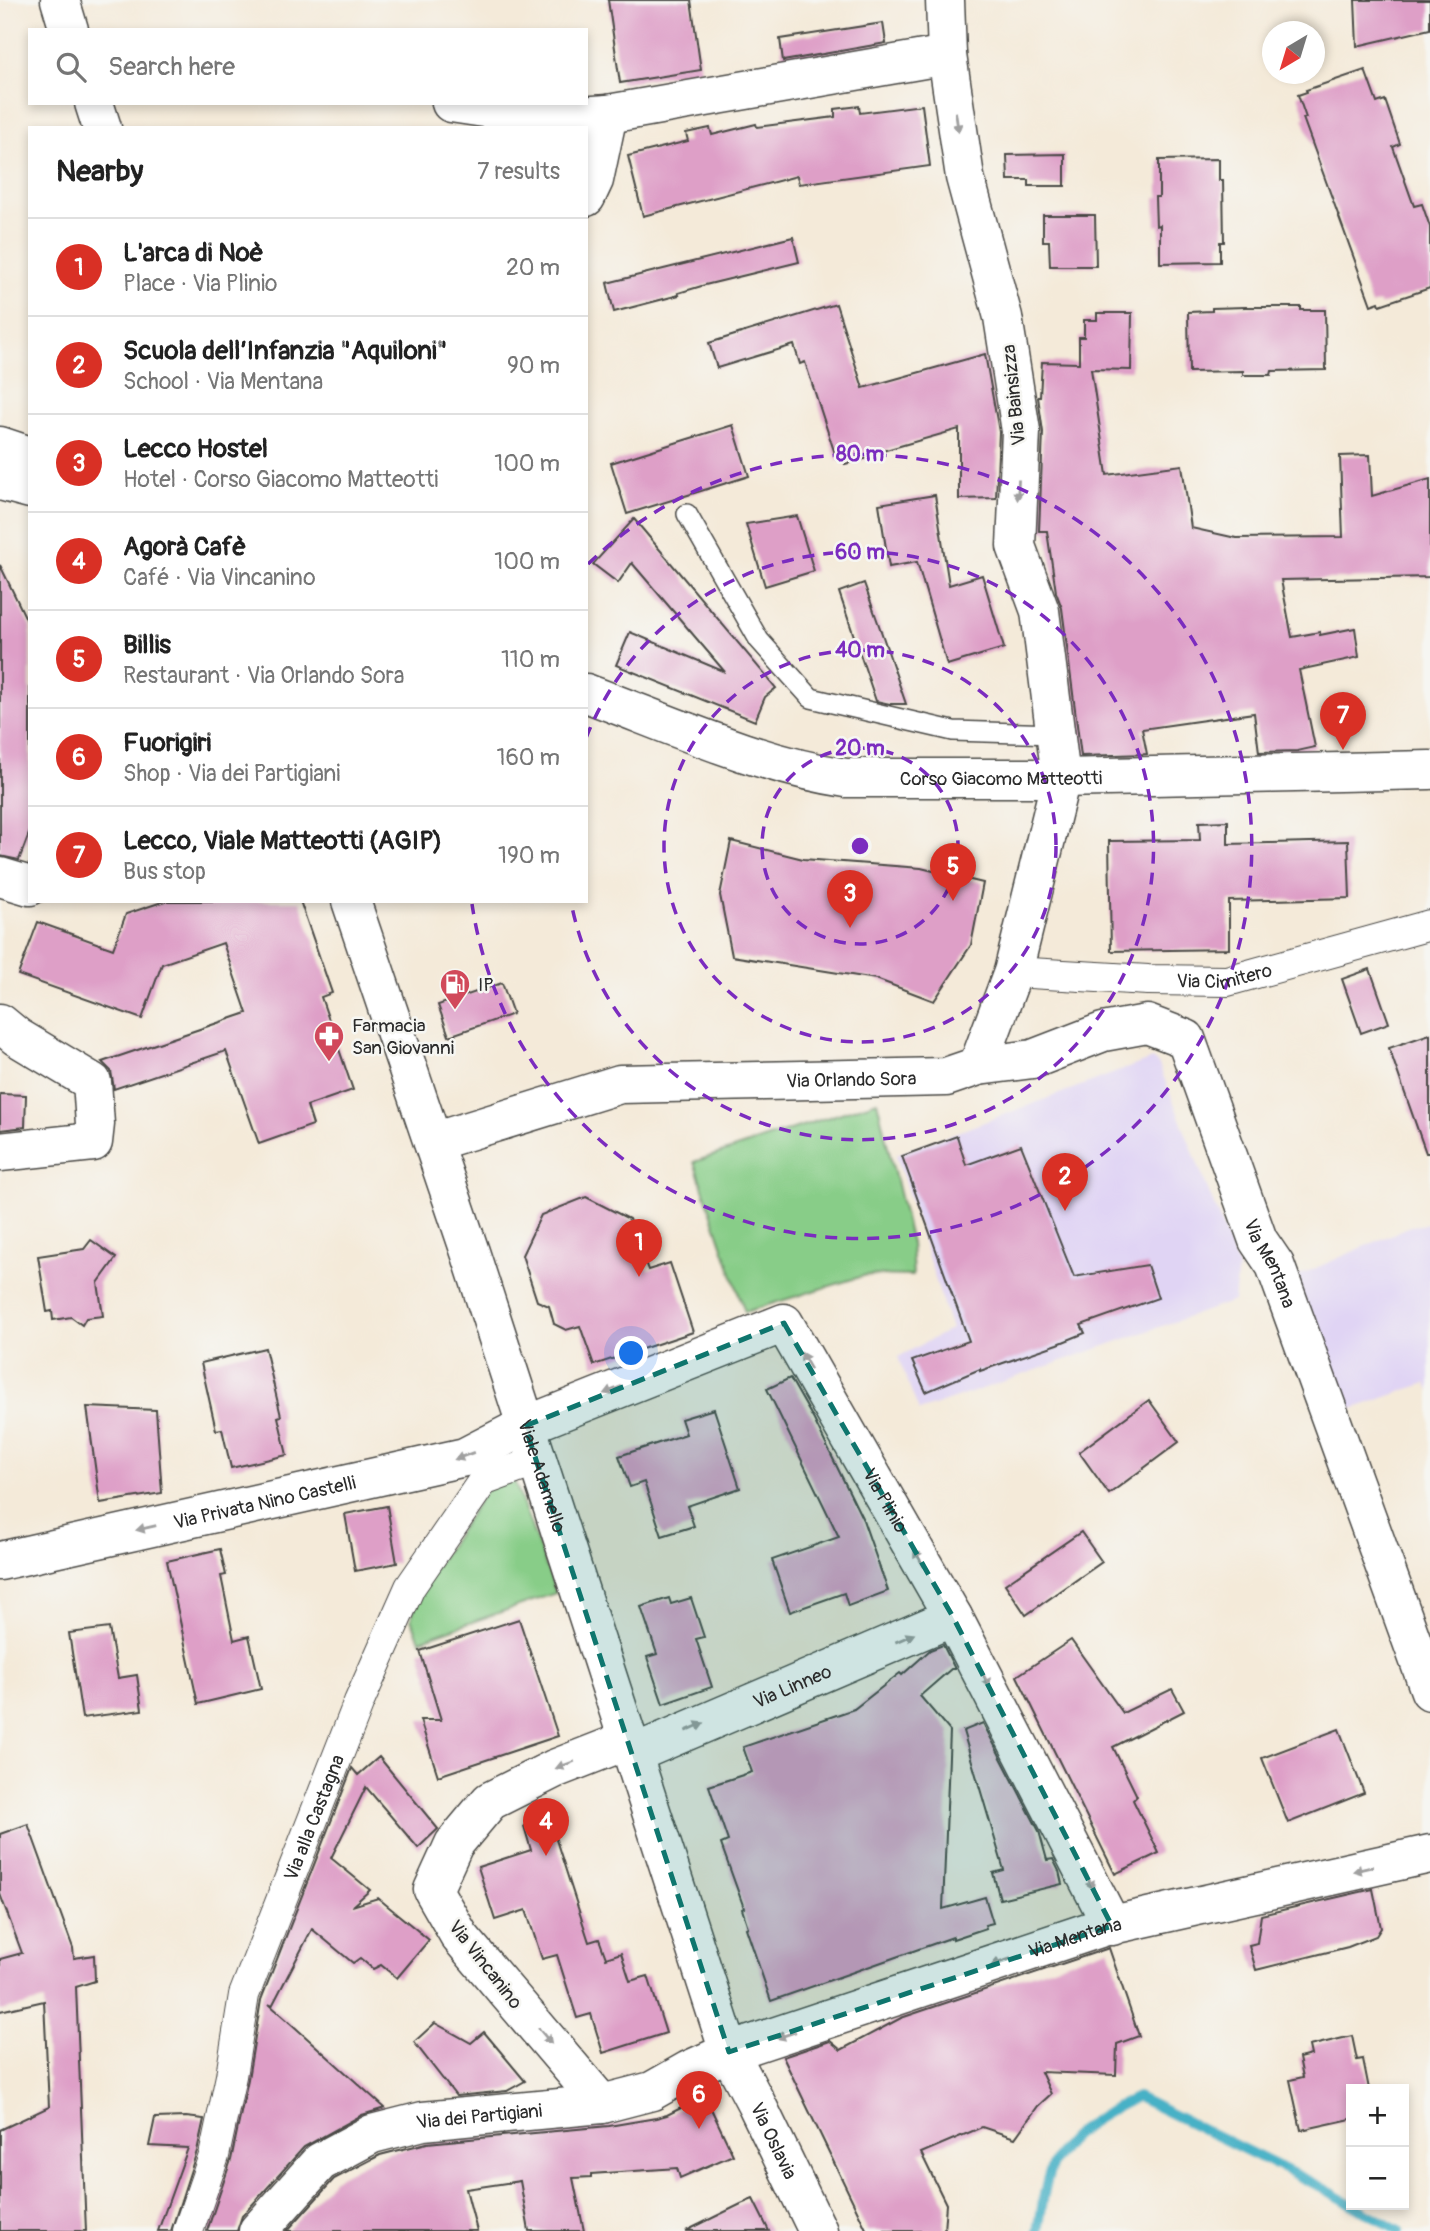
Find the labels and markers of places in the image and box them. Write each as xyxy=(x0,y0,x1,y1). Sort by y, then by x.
pin: 7 xyxy=(1320,692,1366,750)
centre of rings xyxy=(848,834,872,858)
pin: 5 xyxy=(930,843,976,901)
pin: 3 xyxy=(827,870,873,928)
fuel station icon: IP xyxy=(438,967,472,1011)
place label: IP xyxy=(478,973,494,997)
place label: Farmacia San Giovanni xyxy=(352,1014,454,1060)
pharmacy icon: Farmacia San Giovanni xyxy=(312,1019,346,1063)
pin: 2 xyxy=(1042,1153,1088,1211)
pin: 1 xyxy=(616,1219,662,1277)
pin: 4 xyxy=(523,1798,569,1856)
pin: 6 xyxy=(676,2071,722,2129)

